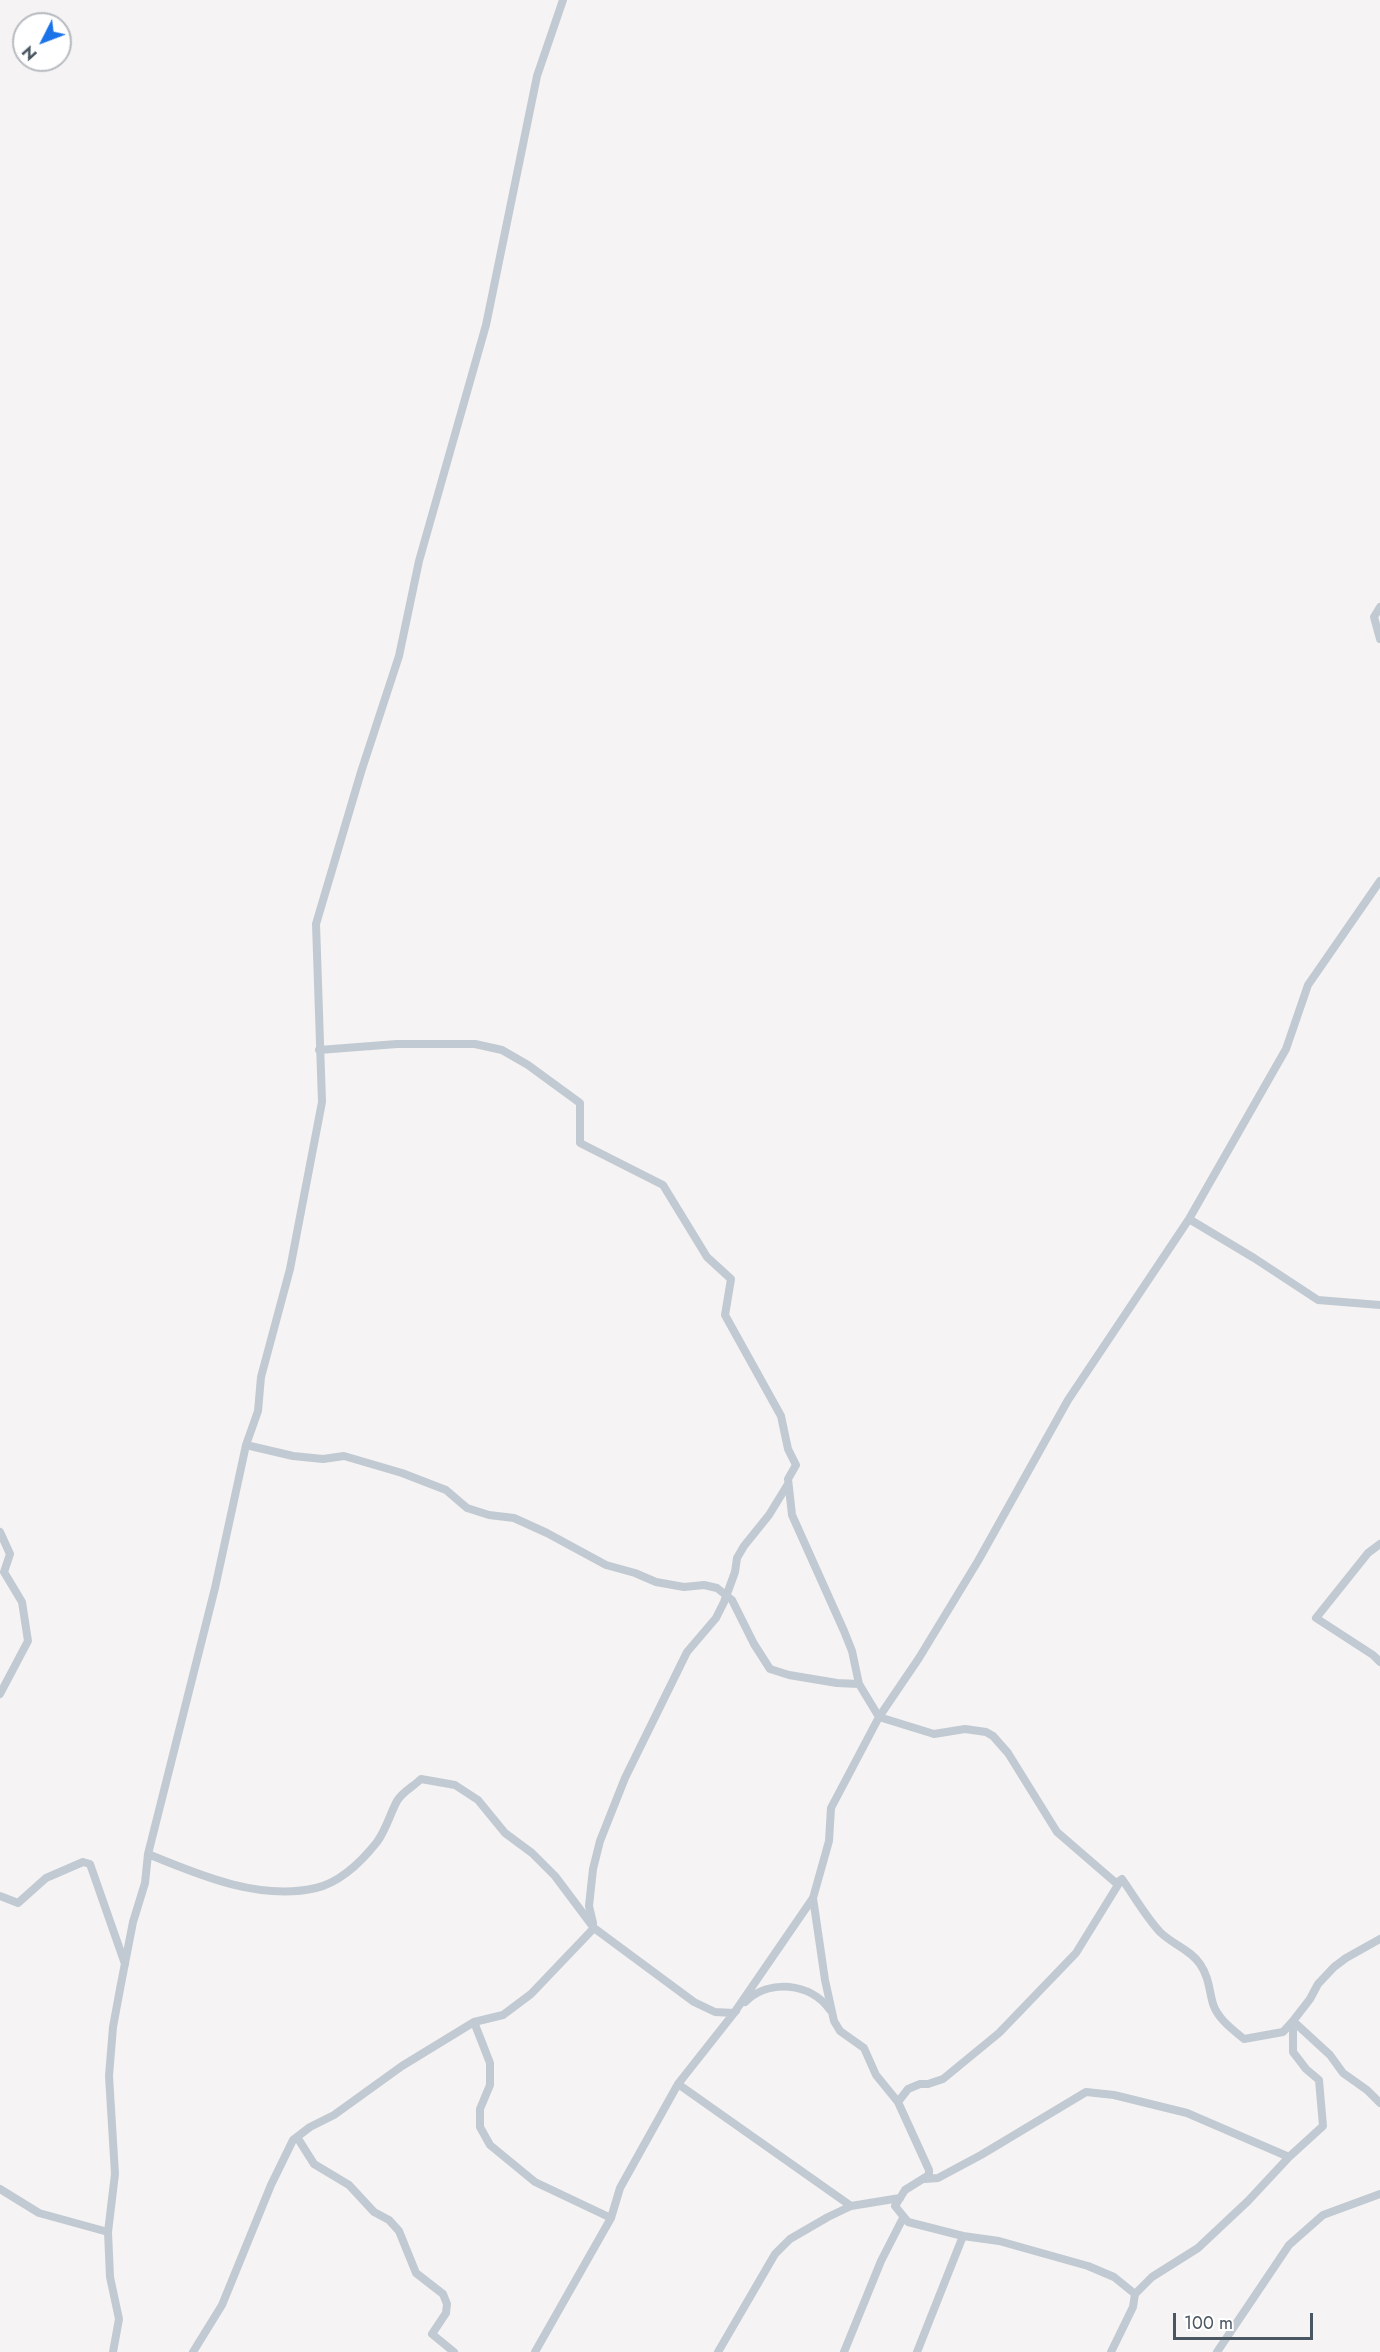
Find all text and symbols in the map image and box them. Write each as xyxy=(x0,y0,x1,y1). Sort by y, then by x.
north arrow xyxy=(12,12,72,72)
text: N xyxy=(17,41,43,65)
scale bar xyxy=(1176,2301,1316,2339)
text: 100 m xyxy=(1184,2310,1233,2336)

